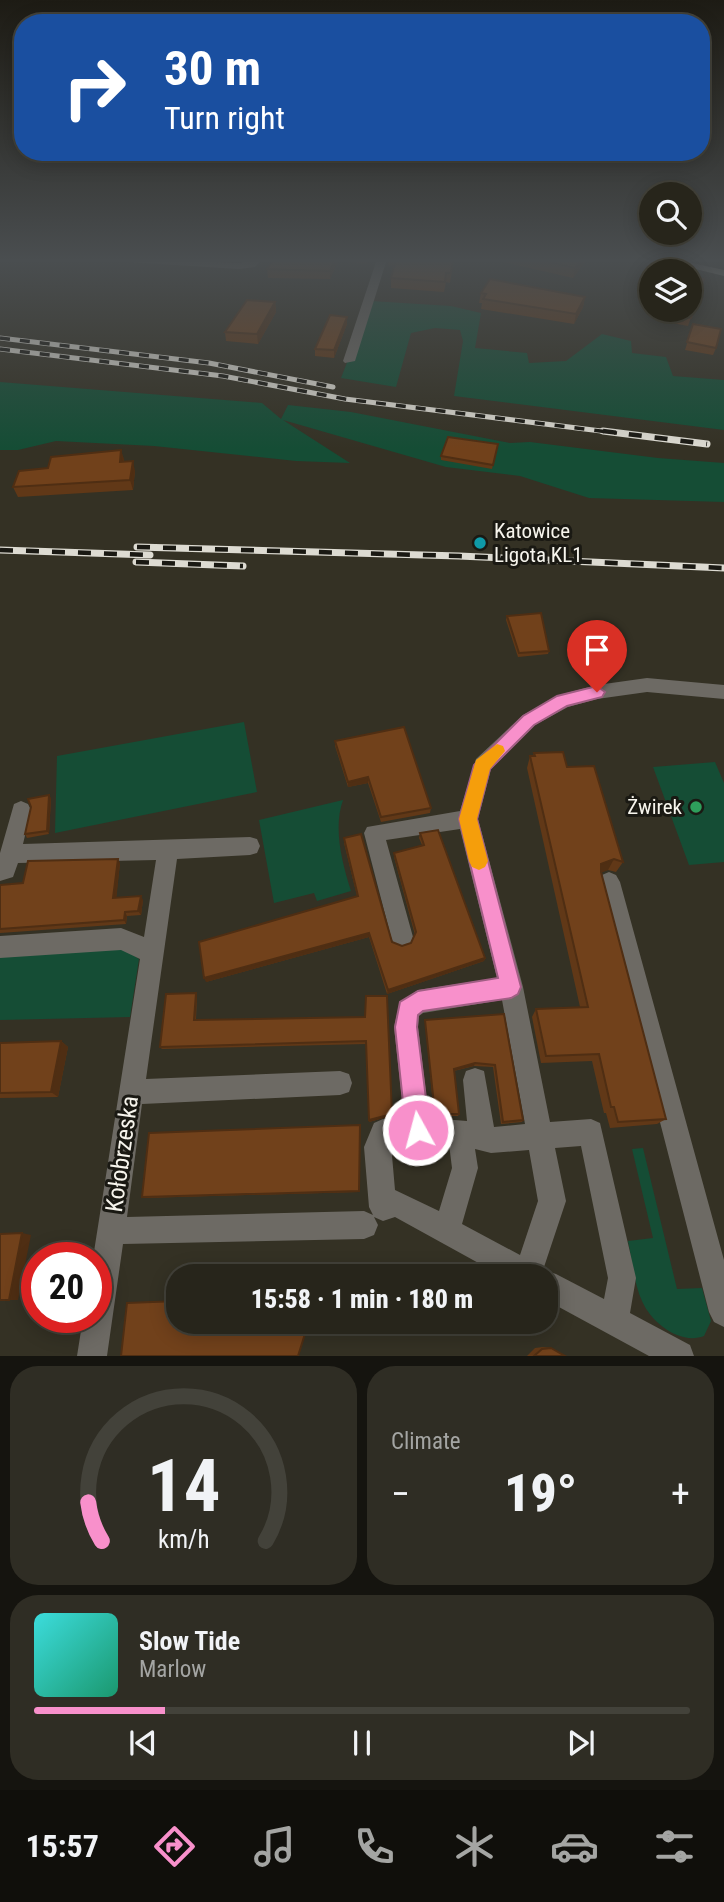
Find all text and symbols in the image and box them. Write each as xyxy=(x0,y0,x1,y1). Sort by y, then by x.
text: 30 m xyxy=(164,40,261,97)
icon: right xyxy=(49,42,140,133)
text: Turn right xyxy=(164,99,285,137)
map controls xyxy=(639,182,702,322)
button: search xyxy=(639,182,702,245)
button: layers xyxy=(639,259,702,322)
place label: Katowice Ligota KL1 xyxy=(494,519,583,567)
marker: Katowice Ligota KL1 xyxy=(472,535,488,551)
pin xyxy=(567,620,627,692)
icon: arrive xyxy=(578,631,616,669)
place label: Żwirek xyxy=(627,795,683,819)
marker: Żwirek xyxy=(688,799,704,815)
position arrow xyxy=(381,1093,455,1167)
street label: Kołobrzeska xyxy=(100,1094,144,1214)
speed limit sign: 20 xyxy=(21,1242,112,1333)
text: 15:58 · 1 min · 180 m xyxy=(251,1284,473,1314)
text: Climate xyxy=(391,1428,461,1455)
text: 14 xyxy=(147,1444,220,1530)
text: 19° xyxy=(504,1463,577,1524)
text: − xyxy=(391,1472,410,1516)
text: + xyxy=(671,1472,690,1516)
text: km/h xyxy=(158,1525,209,1554)
text: Slow Tide xyxy=(139,1626,240,1656)
text: Marlow xyxy=(139,1656,206,1683)
icon: previous xyxy=(124,1724,162,1762)
icon: pause xyxy=(343,1724,381,1762)
icon: next xyxy=(562,1724,600,1762)
icon: directions xyxy=(150,1822,199,1871)
icon: music xyxy=(250,1822,299,1871)
icon: phone xyxy=(350,1822,399,1871)
icon: climate xyxy=(450,1822,499,1871)
icon: car xyxy=(550,1822,599,1871)
icon: filters xyxy=(650,1822,699,1871)
text: 15:57 xyxy=(25,1827,99,1865)

